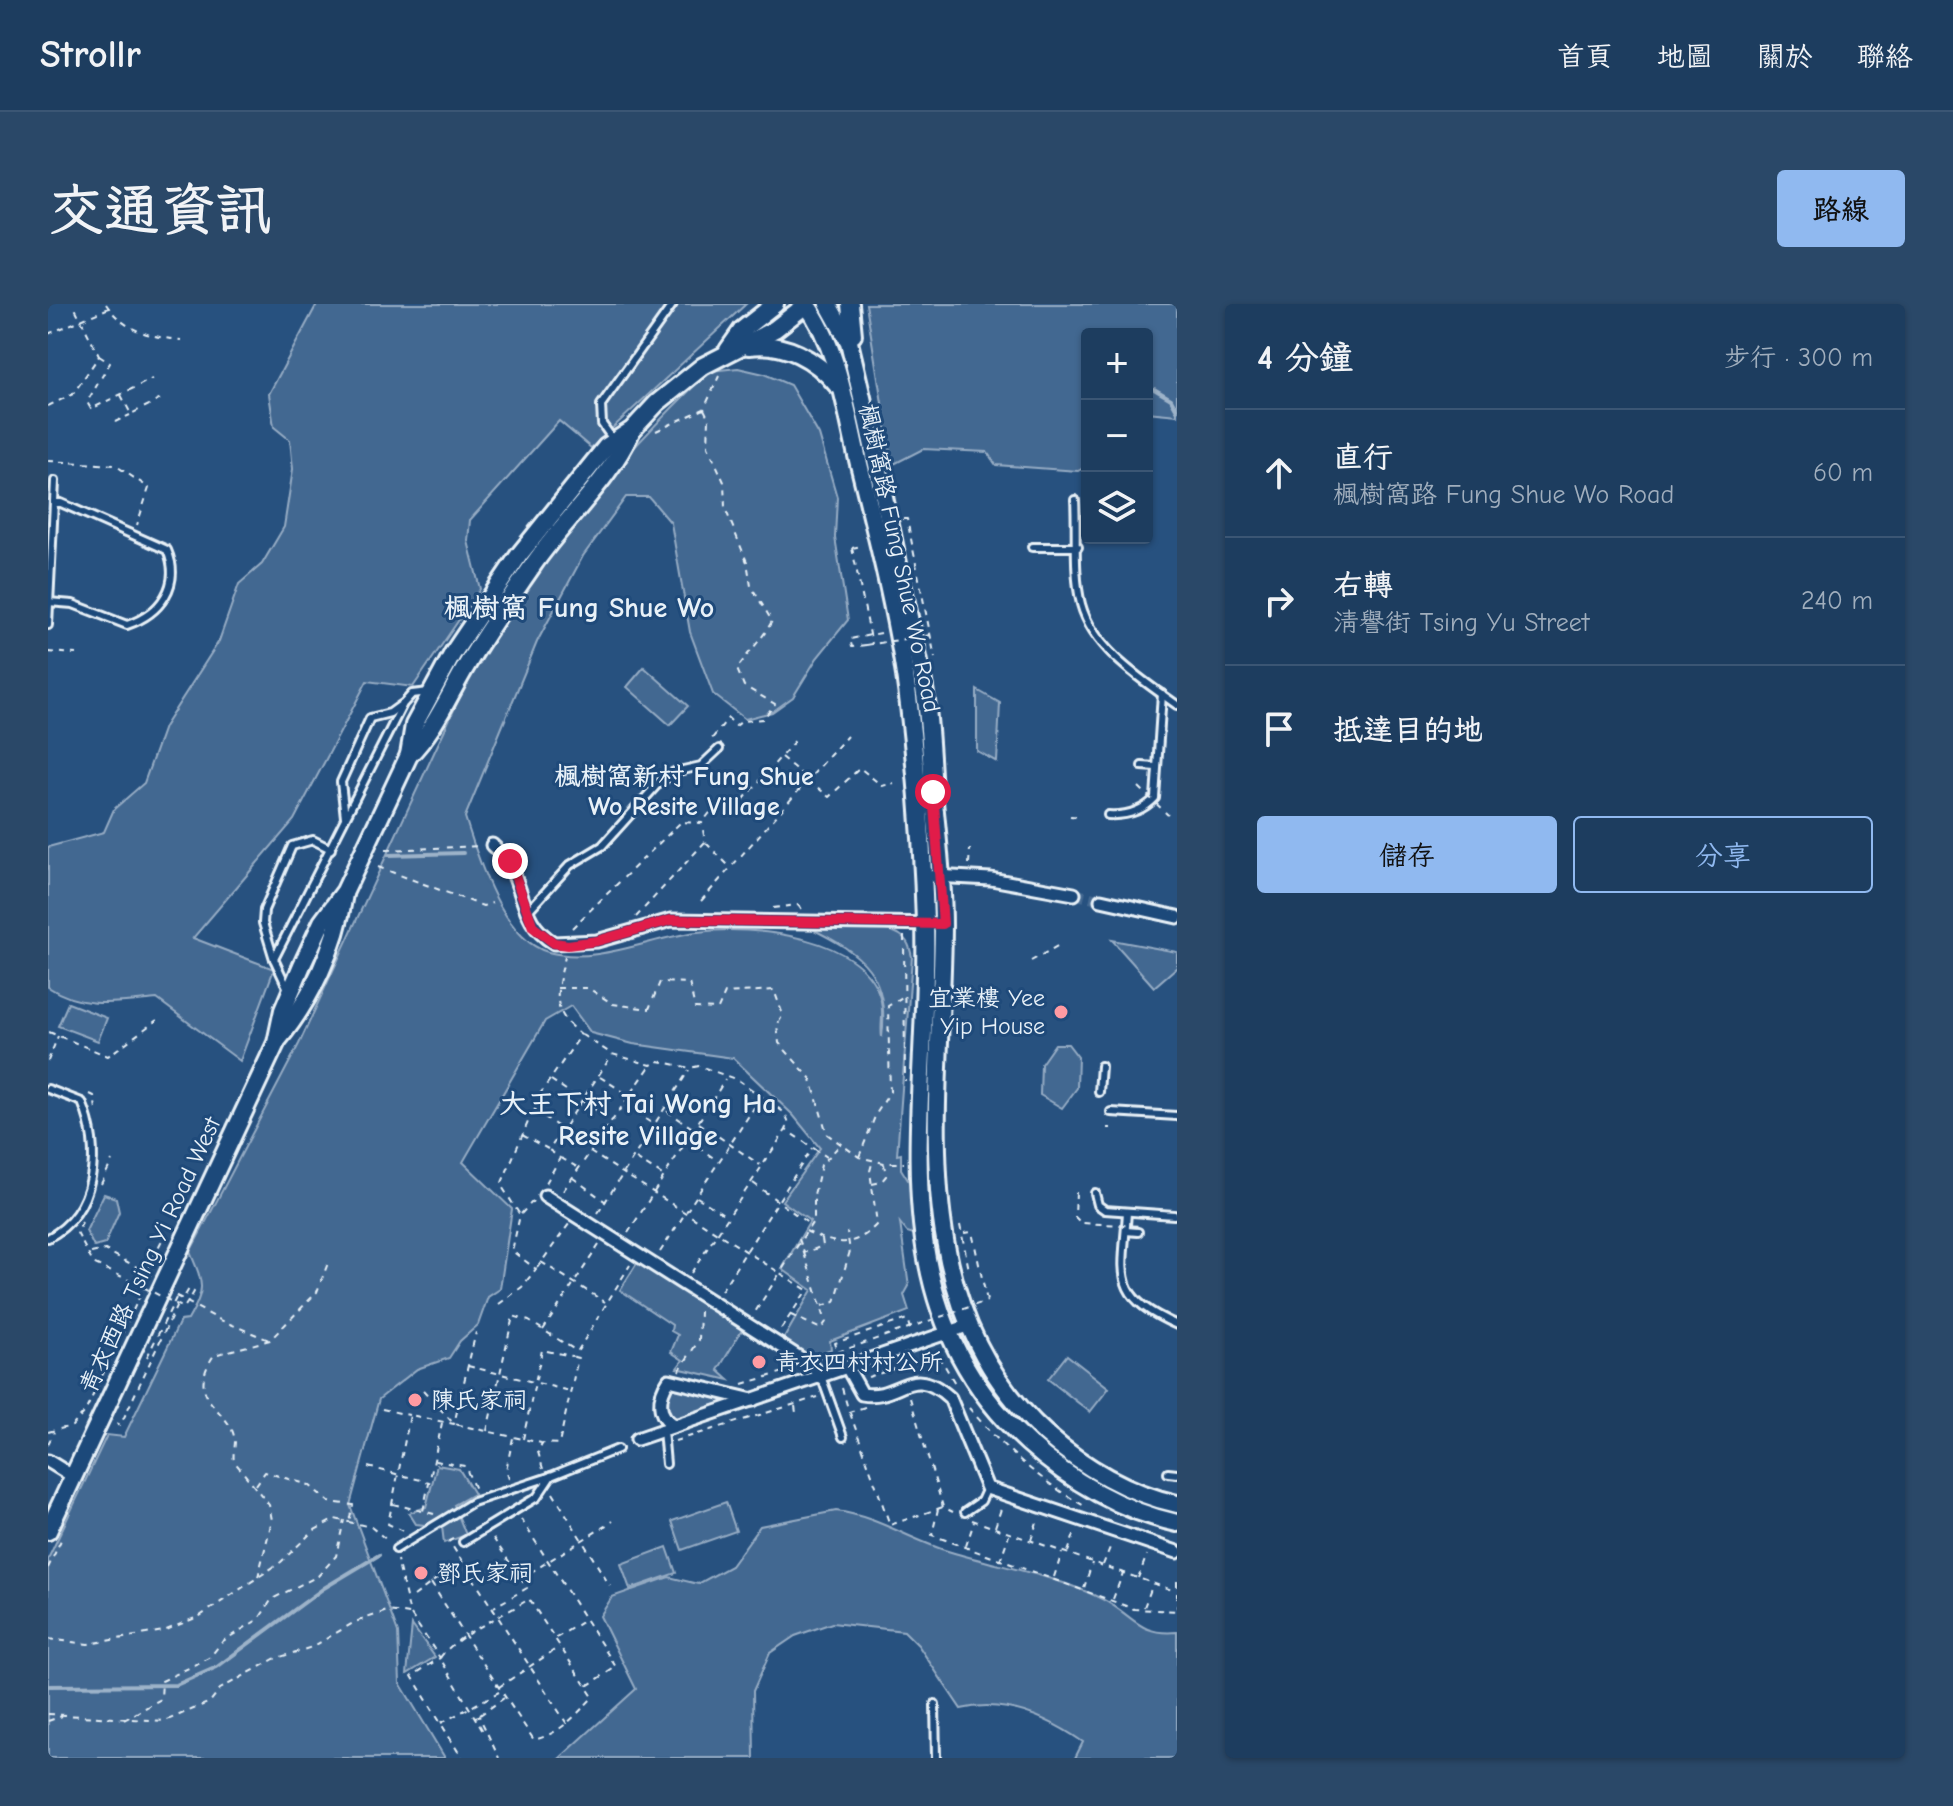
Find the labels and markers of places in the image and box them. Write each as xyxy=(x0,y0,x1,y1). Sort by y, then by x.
place label: 宜業樓 Yee Yip House xyxy=(928,984,1045,1040)
marker: 宜業樓 Yee Yip House xyxy=(1052,1003,1070,1021)
place label: 青衣四村村公所 xyxy=(775,1348,943,1376)
marker: 青衣四村村公所 xyxy=(750,1353,768,1371)
place label: 陳氏家祠 xyxy=(431,1386,527,1414)
marker: 陳氏家祠 xyxy=(406,1391,424,1409)
place label: 鄧氏家祠 xyxy=(437,1559,533,1587)
marker: 鄧氏家祠 xyxy=(412,1564,430,1582)

